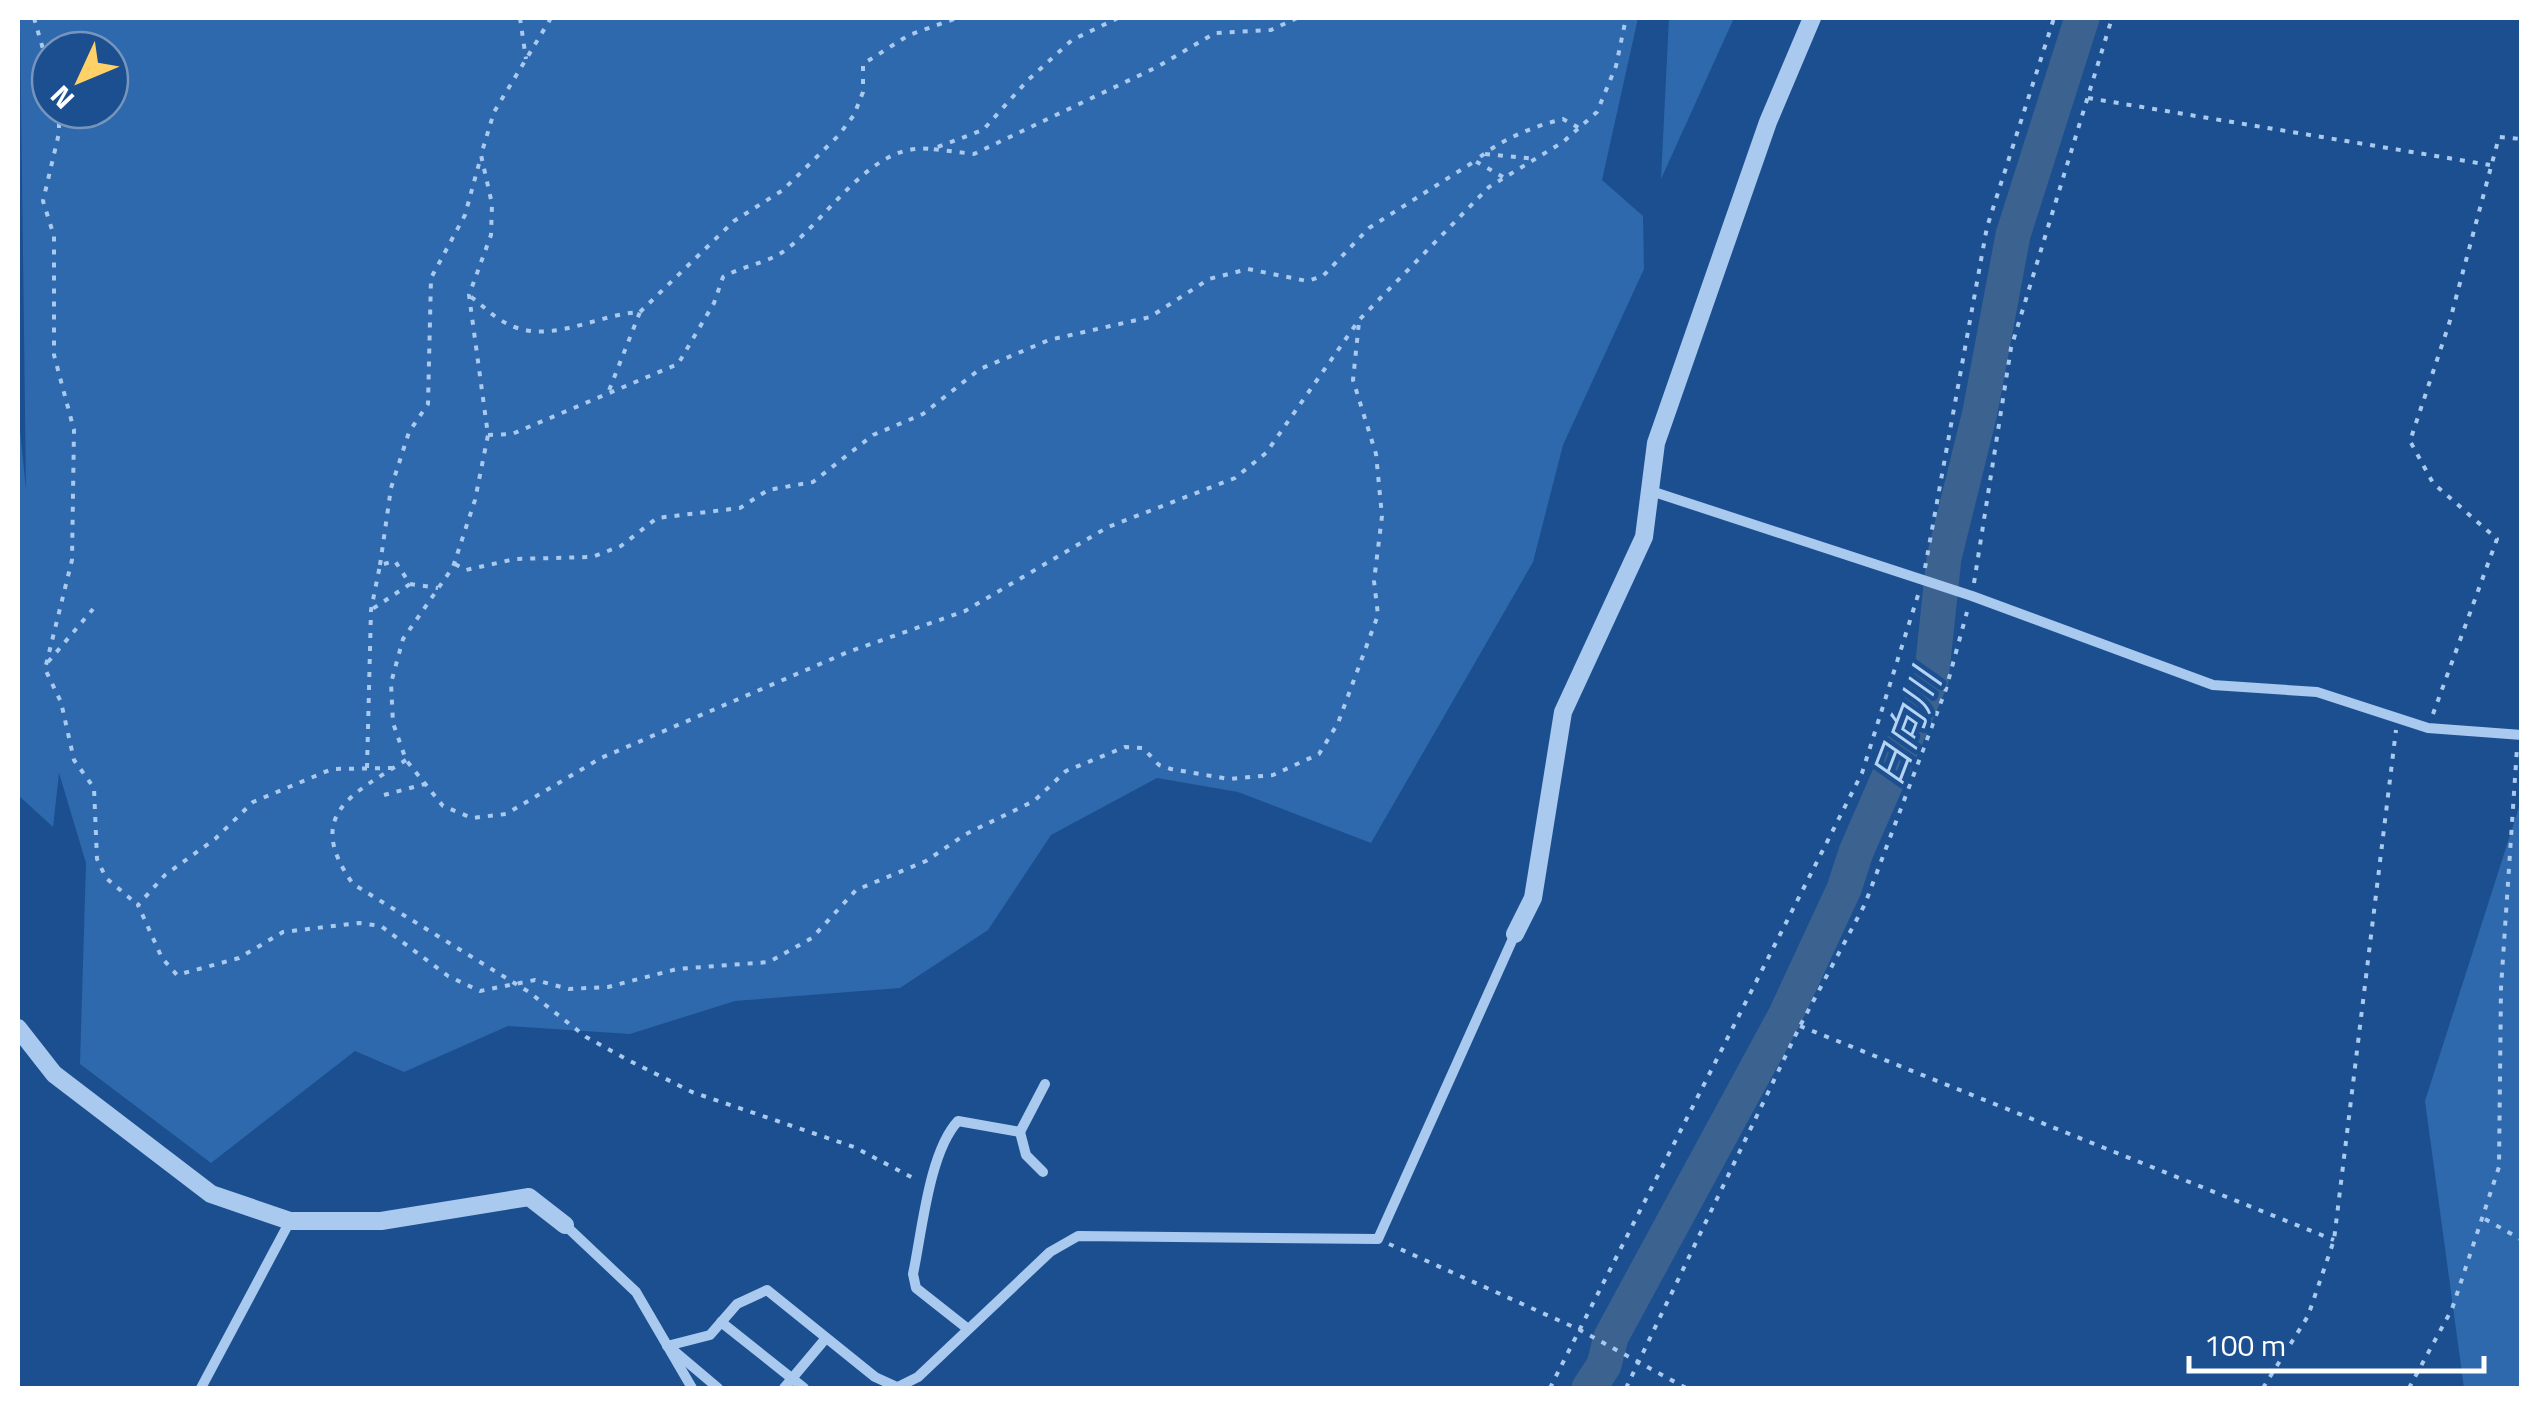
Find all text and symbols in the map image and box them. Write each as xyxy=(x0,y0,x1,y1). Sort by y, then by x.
north arrow xyxy=(30,30,130,130)
text: N xyxy=(39,76,84,120)
water label: 日向川 xyxy=(1856,657,1957,795)
scale bar xyxy=(2189,1311,2484,1373)
text: 100 m xyxy=(2204,1322,2286,1368)

